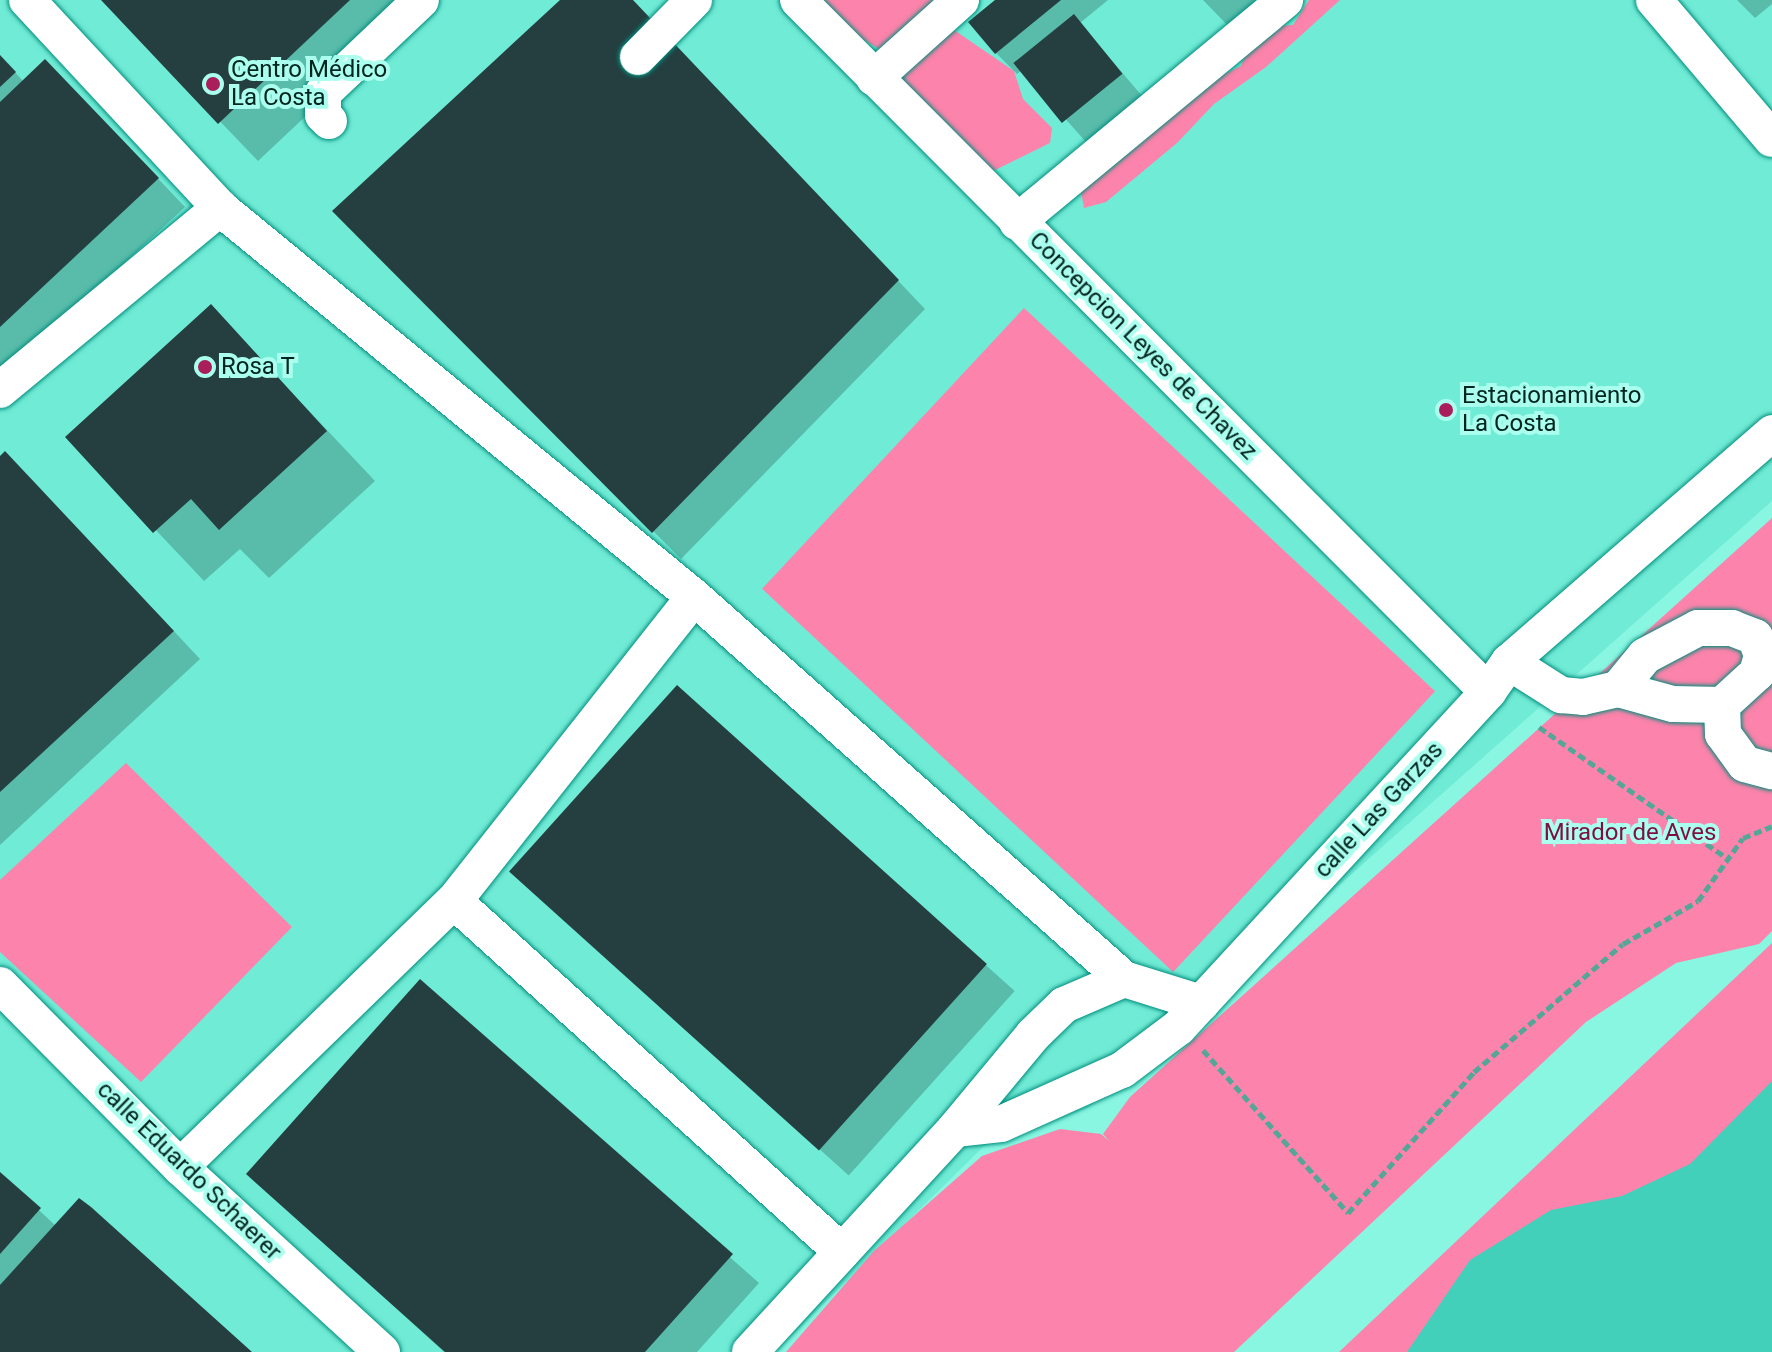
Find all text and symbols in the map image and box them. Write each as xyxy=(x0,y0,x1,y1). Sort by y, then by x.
place label: Centro Médico La Costa xyxy=(231,56,387,112)
marker: Centro Médico La Costa xyxy=(202,73,224,95)
street label: Concepcion Leyes de Chavez xyxy=(1023,226,1263,466)
place label: Rosa T xyxy=(221,353,295,381)
marker: Rosa T xyxy=(196,358,214,376)
place label: Estacionamiento La Costa xyxy=(1462,382,1641,438)
marker: Estacionamiento La Costa xyxy=(1437,401,1455,419)
street label: calle Las Garzas xyxy=(1309,736,1449,884)
park label: Mirador de Aves xyxy=(1544,819,1716,847)
street label: calle Eduardo Schaerer xyxy=(91,1076,287,1266)

